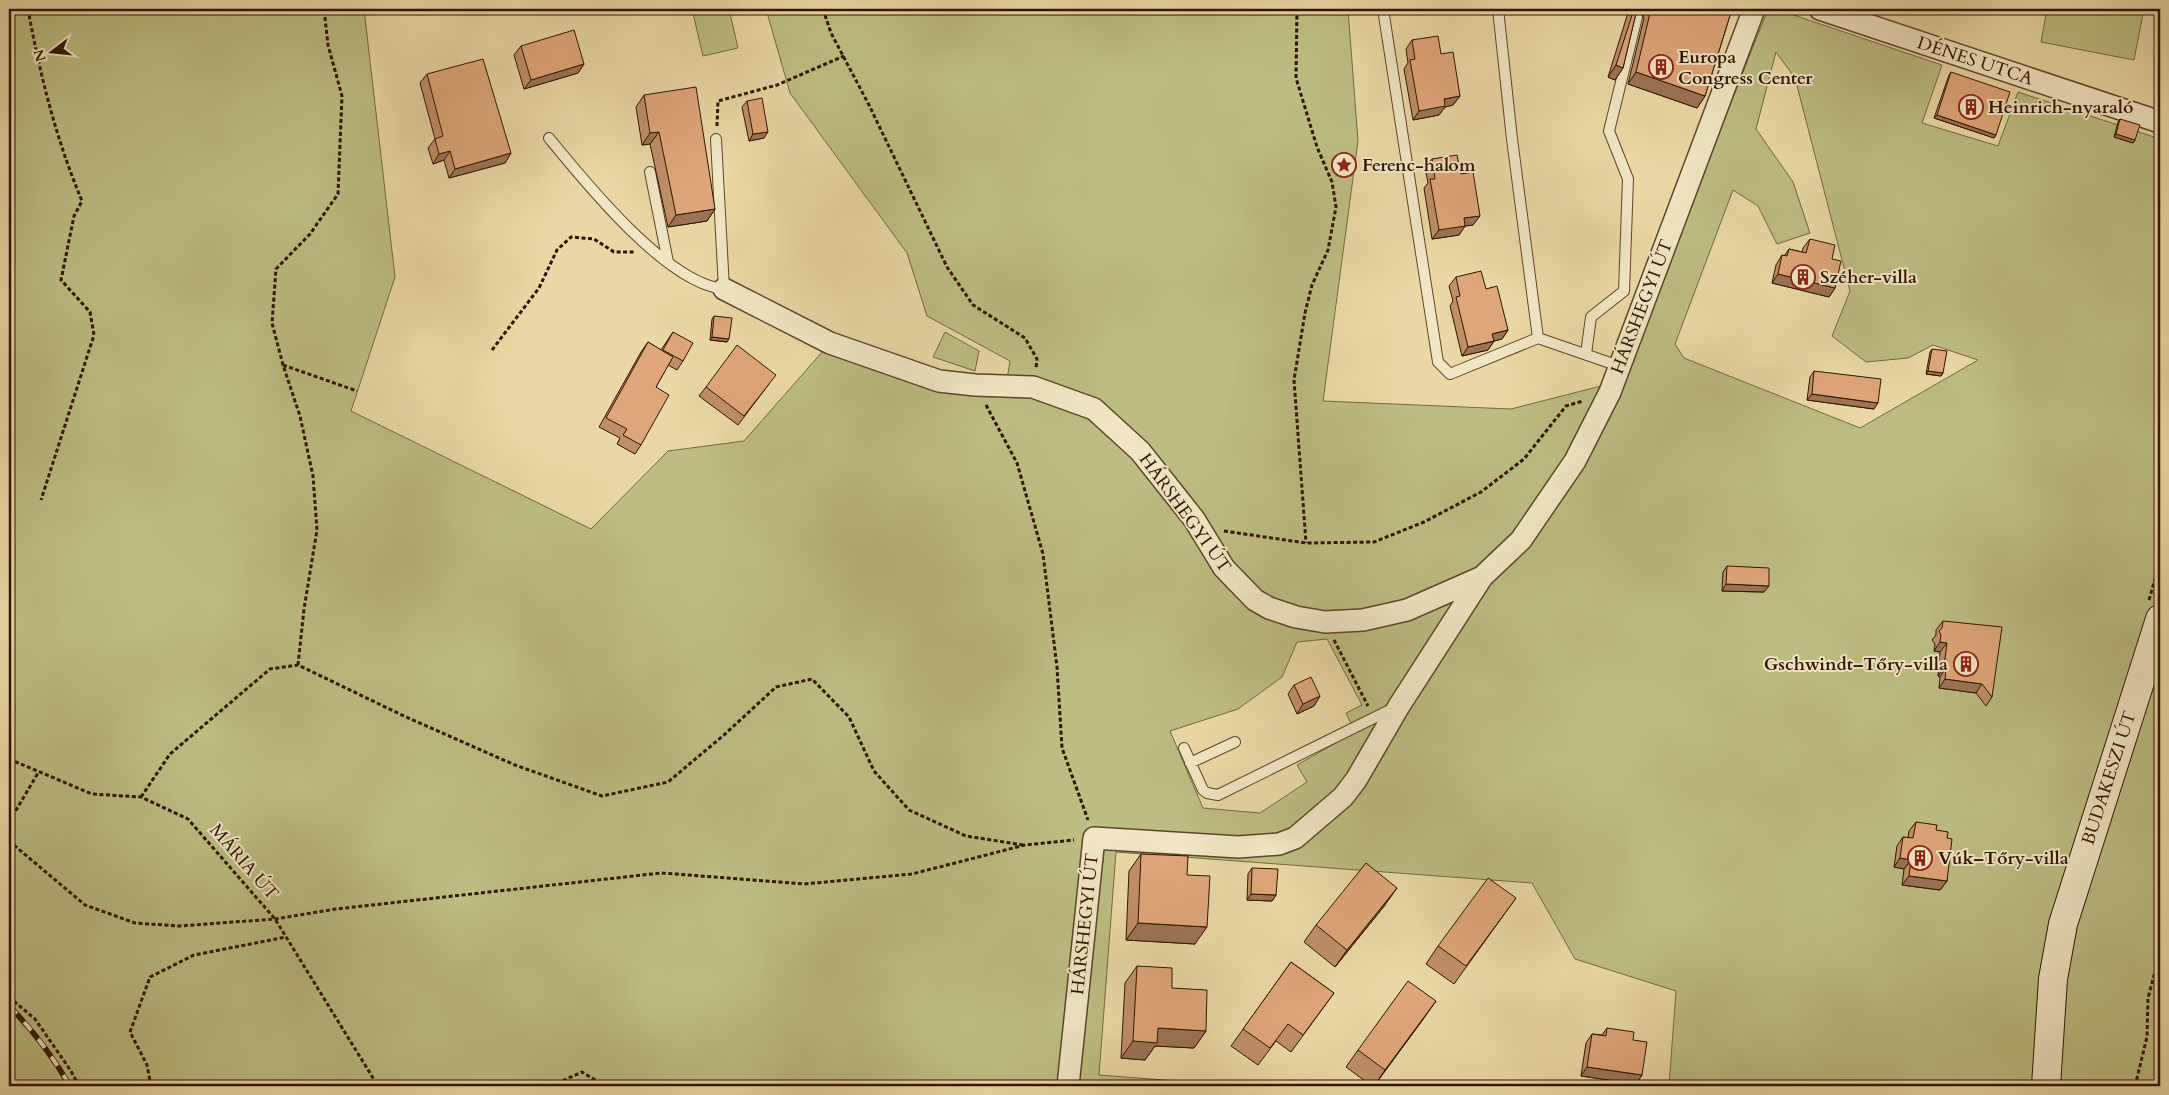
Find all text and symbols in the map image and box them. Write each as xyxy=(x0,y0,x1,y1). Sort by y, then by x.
north arrow xyxy=(28,28,78,78)
street label: DÉNES UTCA xyxy=(1914,30,2036,92)
place label: Europa Congress Center xyxy=(1678,45,1813,91)
text: N xyxy=(29,47,51,64)
building icon: Europa Congress Center xyxy=(1648,54,1674,80)
building icon: Heinrich-nyaraló xyxy=(1958,94,1984,120)
place label: Heinrich-nyaraló xyxy=(1988,95,2134,120)
place icon: Ferenc-halom xyxy=(1331,152,1357,178)
place label: Ferenc-halom xyxy=(1362,153,1476,178)
street label: HÁRSHEGYI ÚT xyxy=(1605,236,1679,378)
building icon: Széher-villa xyxy=(1790,264,1816,290)
place label: Széher-villa xyxy=(1820,265,1917,290)
street label: HÁRSHEGYI ÚT xyxy=(1133,448,1237,578)
building icon: Gschwindt–Tőry-villa xyxy=(1953,651,1979,677)
place label: Gschwindt–Tőry-villa xyxy=(1764,652,1948,677)
street label: BUDAKESZI ÚT xyxy=(2076,708,2142,848)
street label: MÁRIA ÚT xyxy=(204,818,284,906)
building icon: Vúk–Tőry-villa xyxy=(1907,845,1933,871)
place label: Vúk–Tőry-villa xyxy=(1938,846,2069,871)
street label: HÁRSHEGYI ÚT xyxy=(1065,852,1105,996)

